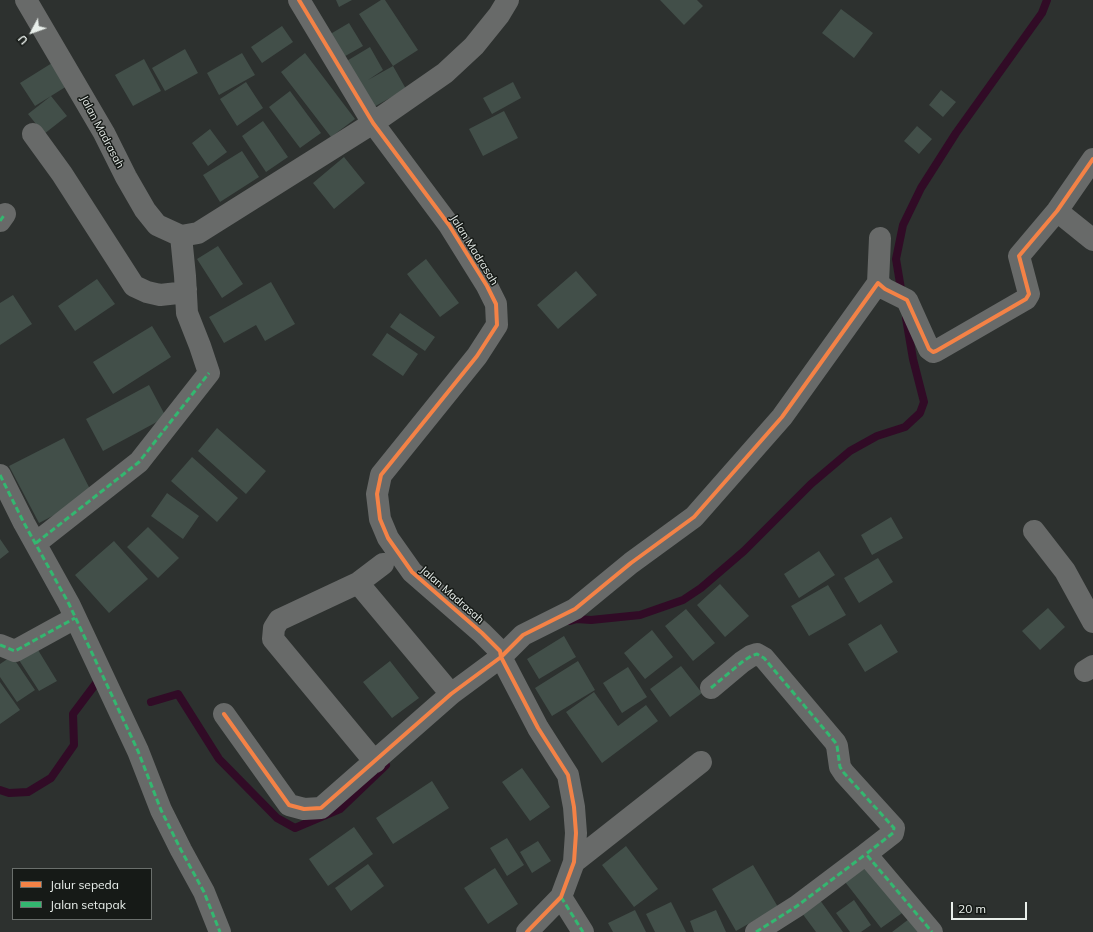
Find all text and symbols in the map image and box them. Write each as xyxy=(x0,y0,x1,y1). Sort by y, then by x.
north arrow xyxy=(12,12,52,52)
text: U xyxy=(15,32,31,48)
street label: Jalan Madrasah xyxy=(77,93,127,171)
street label: Jalan Madrasah xyxy=(447,212,501,288)
street label: Jalan Madrasah xyxy=(417,564,487,626)
legend xyxy=(12,868,152,920)
text: Jalur sepeda xyxy=(50,877,119,892)
scale bar xyxy=(953,894,1029,920)
text: Jalan setapak xyxy=(50,897,126,912)
text: 20 m xyxy=(958,901,986,916)

